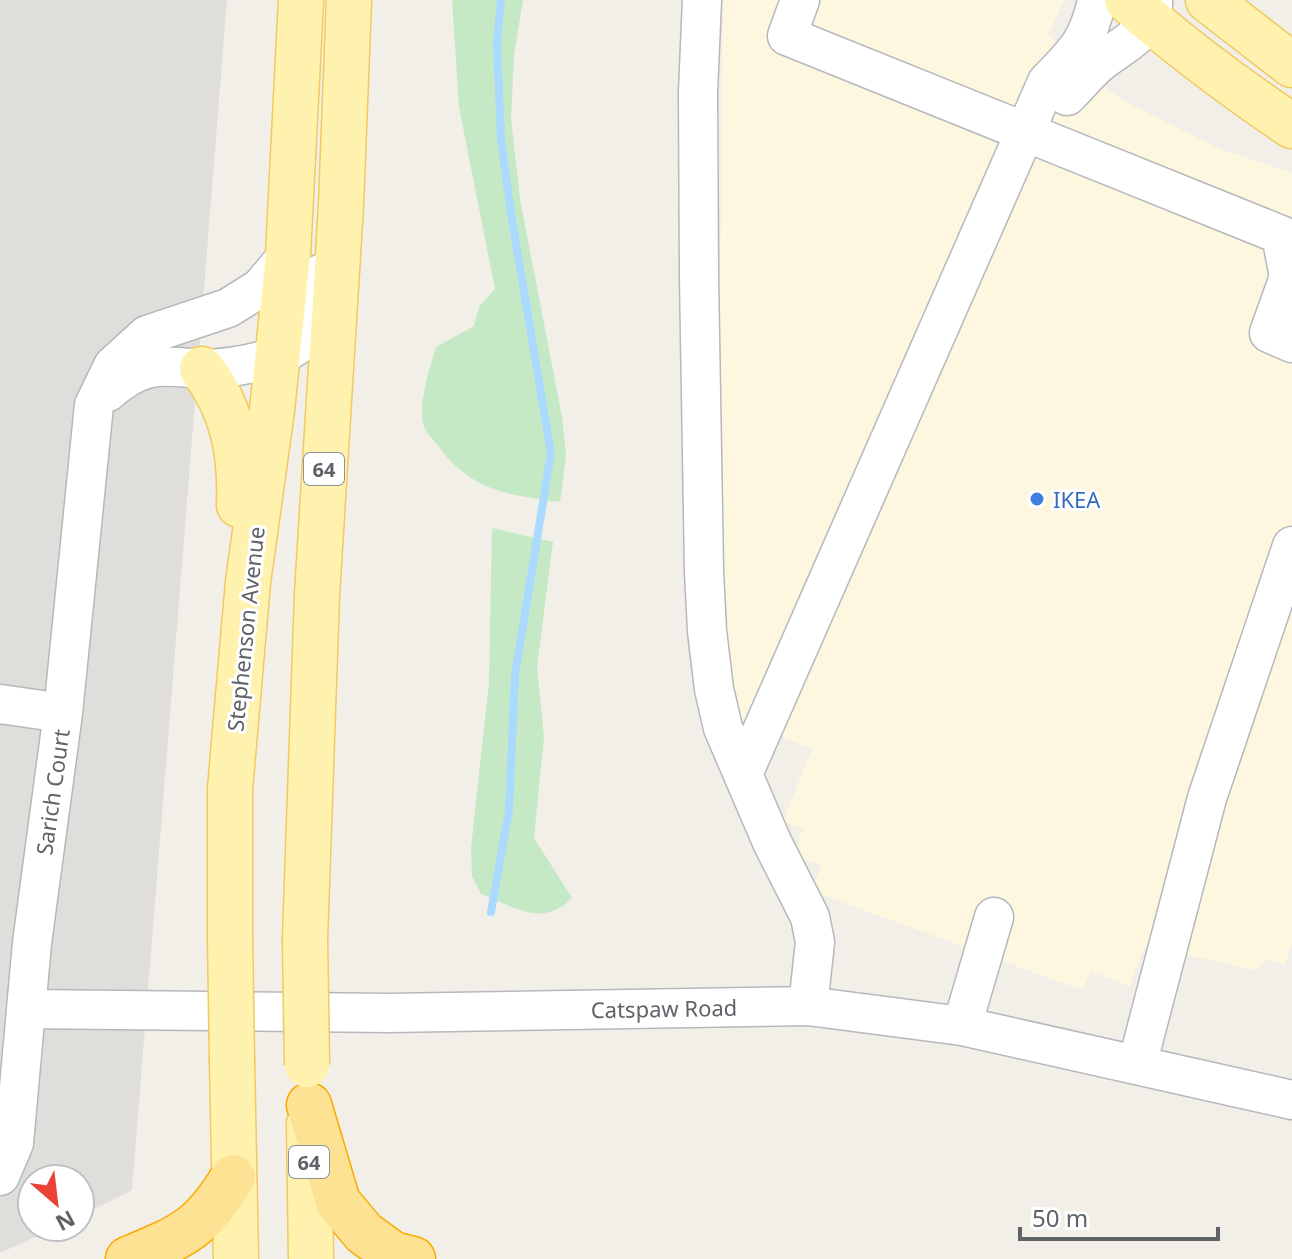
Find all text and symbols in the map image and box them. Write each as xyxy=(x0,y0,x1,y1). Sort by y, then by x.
road number: 64 xyxy=(304,453,344,485)
place label: IKEA xyxy=(1053,484,1101,514)
marker: IKEA xyxy=(1028,490,1046,508)
street label: Stephenson Avenue xyxy=(219,525,271,733)
street label: Sarich Court xyxy=(28,727,76,857)
street label: Catspaw Road xyxy=(591,992,737,1024)
road number: 64 xyxy=(289,1146,329,1178)
north arrow xyxy=(16,1163,96,1243)
scale bar xyxy=(1020,1191,1218,1241)
text: 50 m xyxy=(1032,1201,1088,1234)
text: N xyxy=(51,1204,81,1239)

